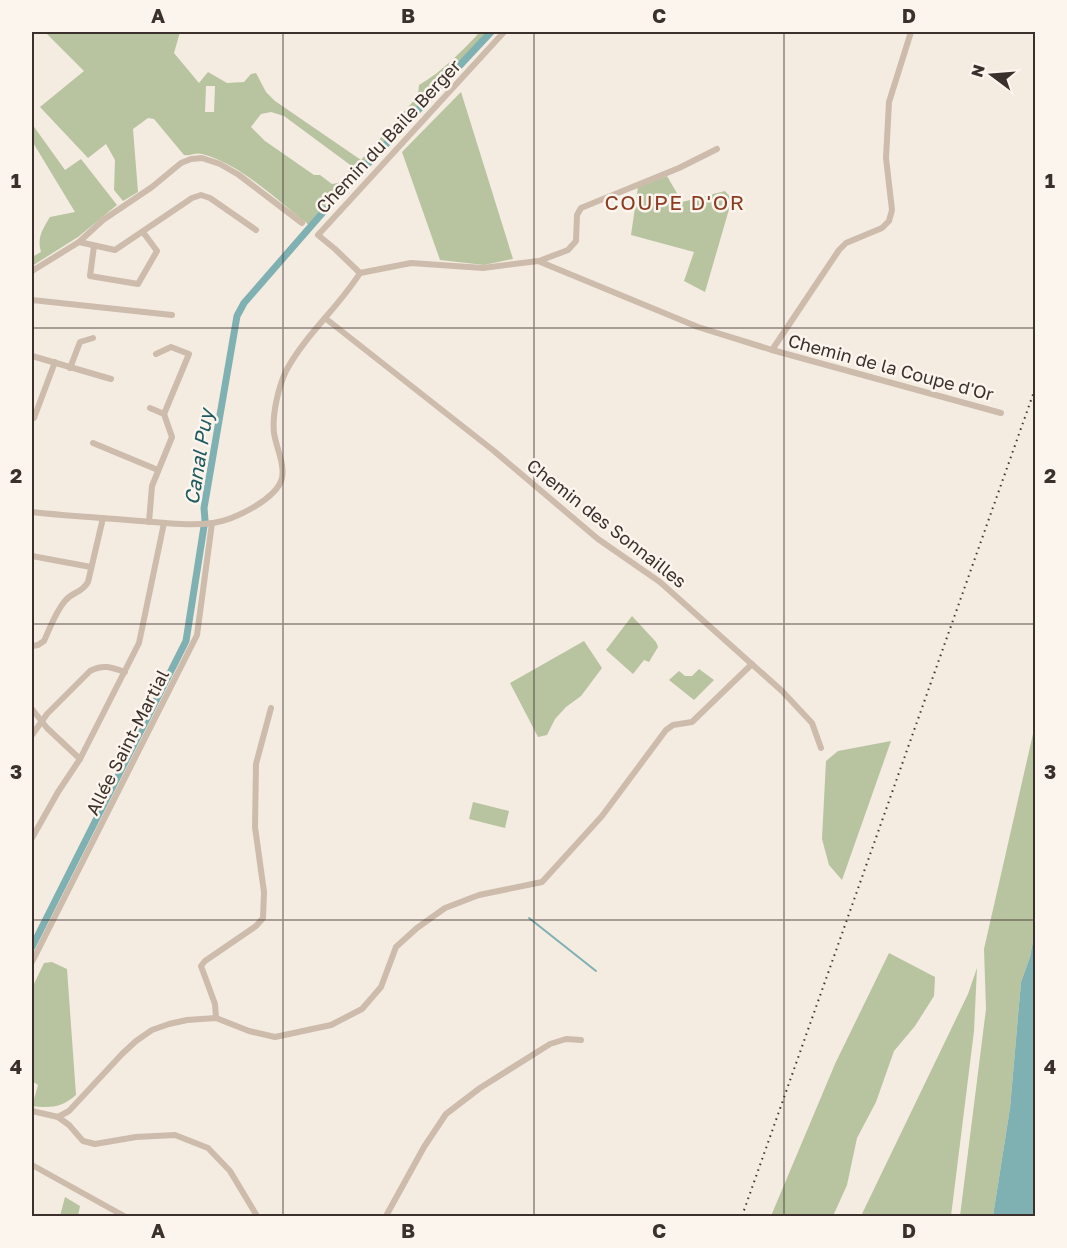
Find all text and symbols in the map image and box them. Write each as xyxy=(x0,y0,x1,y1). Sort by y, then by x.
text: A xyxy=(151,3,165,27)
text: B xyxy=(401,3,415,27)
text: C xyxy=(652,3,666,27)
text: D xyxy=(902,3,916,27)
north arrow xyxy=(962,45,1022,105)
street label: Chemin du Baile Berger xyxy=(311,55,465,217)
text: N xyxy=(966,62,989,79)
text: 1 xyxy=(11,168,21,192)
text: 1 xyxy=(1045,168,1055,192)
district label: COUPE D'OR xyxy=(604,189,746,215)
street label: Chemin de la Coupe d'Or xyxy=(786,329,996,405)
water label: Canal Puy xyxy=(179,405,219,507)
street label: Chemin des Sonnailles xyxy=(523,454,691,592)
text: 2 xyxy=(10,463,22,487)
text: 2 xyxy=(1044,463,1056,487)
street label: Allée Saint-Martial xyxy=(81,665,173,818)
text: 3 xyxy=(10,759,22,783)
text: 3 xyxy=(1044,759,1056,783)
text: 4 xyxy=(10,1054,22,1078)
text: 4 xyxy=(1044,1054,1056,1078)
text: A xyxy=(151,1218,165,1242)
text: B xyxy=(401,1218,415,1242)
text: C xyxy=(652,1218,666,1242)
text: D xyxy=(902,1218,916,1242)

